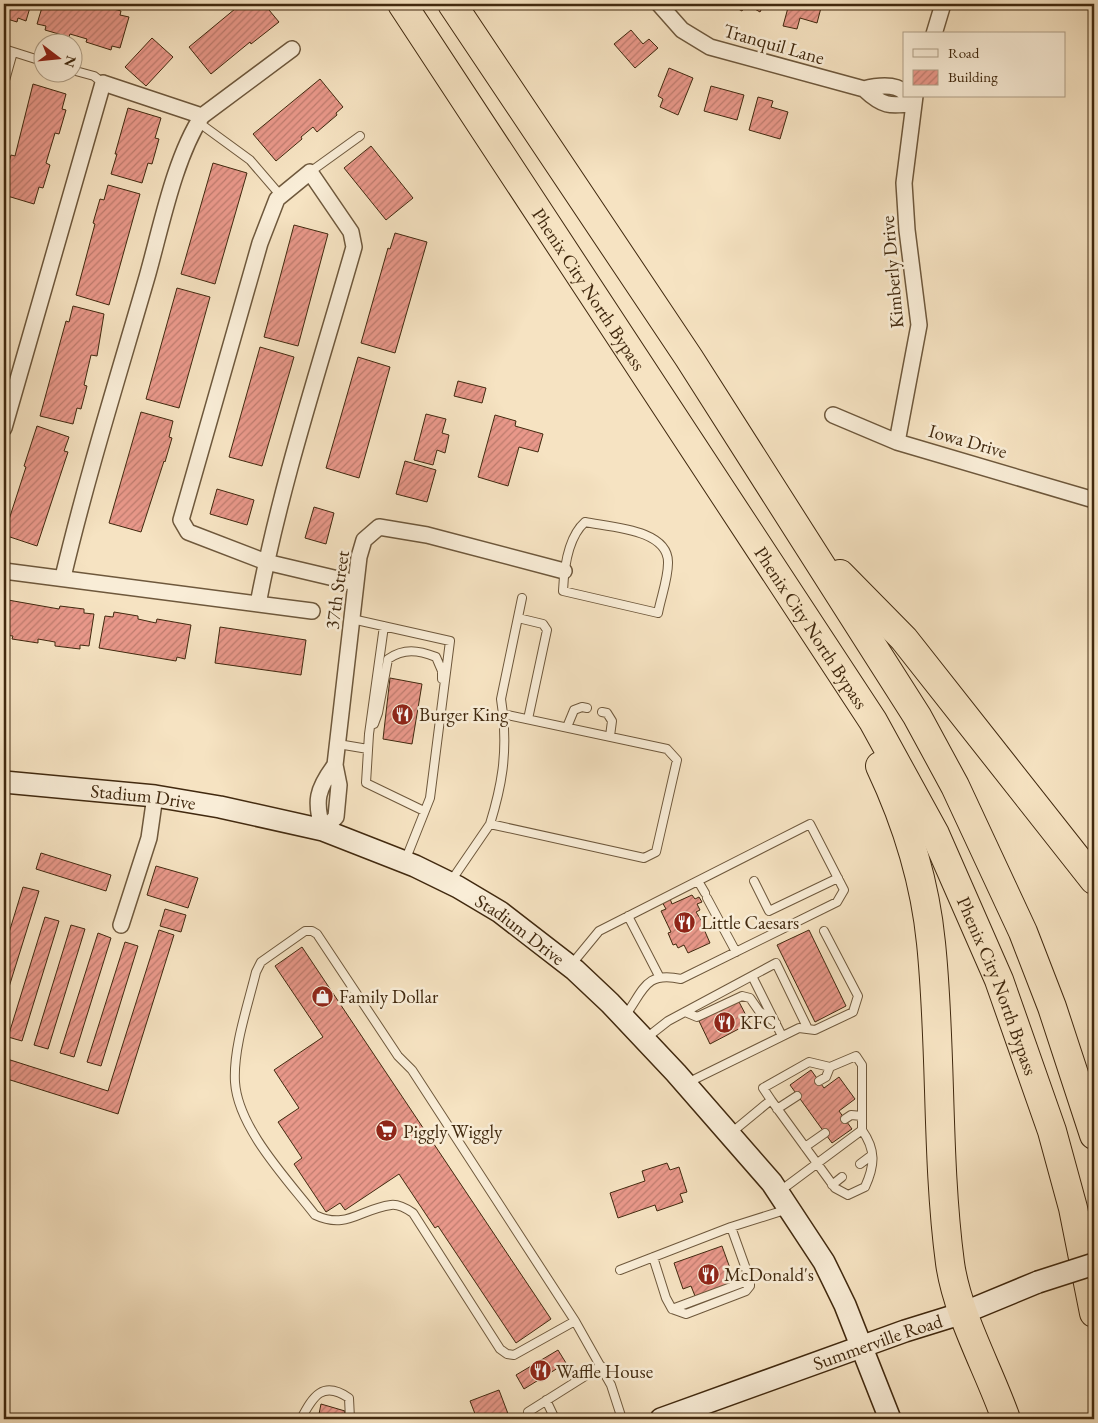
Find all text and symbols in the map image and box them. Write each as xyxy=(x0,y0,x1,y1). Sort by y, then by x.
street label: Tranquil Lane xyxy=(721,18,827,70)
north arrow xyxy=(32,32,82,82)
legend xyxy=(903,32,1066,98)
text: Road xyxy=(948,43,980,62)
text: N xyxy=(60,54,81,70)
text: Building xyxy=(948,67,998,86)
street label: Phenix City North Bypass xyxy=(527,203,652,375)
street label: Kimberly Drive xyxy=(875,215,909,329)
street label: Iowa Drive xyxy=(926,418,1010,464)
street label: Phenix City North Bypass xyxy=(749,541,874,714)
street label: 37th Street xyxy=(319,549,355,631)
restaurant icon: Burger King xyxy=(391,702,415,726)
place label: Burger King xyxy=(419,702,509,727)
street label: Stadium Drive xyxy=(90,778,198,815)
street label: Stadium Drive xyxy=(471,888,570,970)
street label: Phenix City North Bypass xyxy=(951,892,1044,1078)
restaurant icon: Little Caesars xyxy=(673,910,697,934)
place label: Little Caesars xyxy=(701,910,799,935)
shop icon: Family Dollar xyxy=(311,984,335,1008)
place label: Family Dollar xyxy=(339,984,439,1009)
restaurant icon: KFC xyxy=(712,1010,736,1034)
place label: KFC xyxy=(740,1010,776,1035)
supermarket icon: Piggly Wiggly xyxy=(375,1119,399,1143)
place label: Piggly Wiggly xyxy=(403,1119,503,1144)
restaurant icon: McDonald's xyxy=(696,1262,720,1286)
place label: McDonald's xyxy=(724,1262,814,1287)
street label: Summerville Road xyxy=(809,1308,946,1376)
restaurant icon: Waffle House xyxy=(528,1359,552,1383)
place label: Waffle House xyxy=(556,1359,653,1384)

